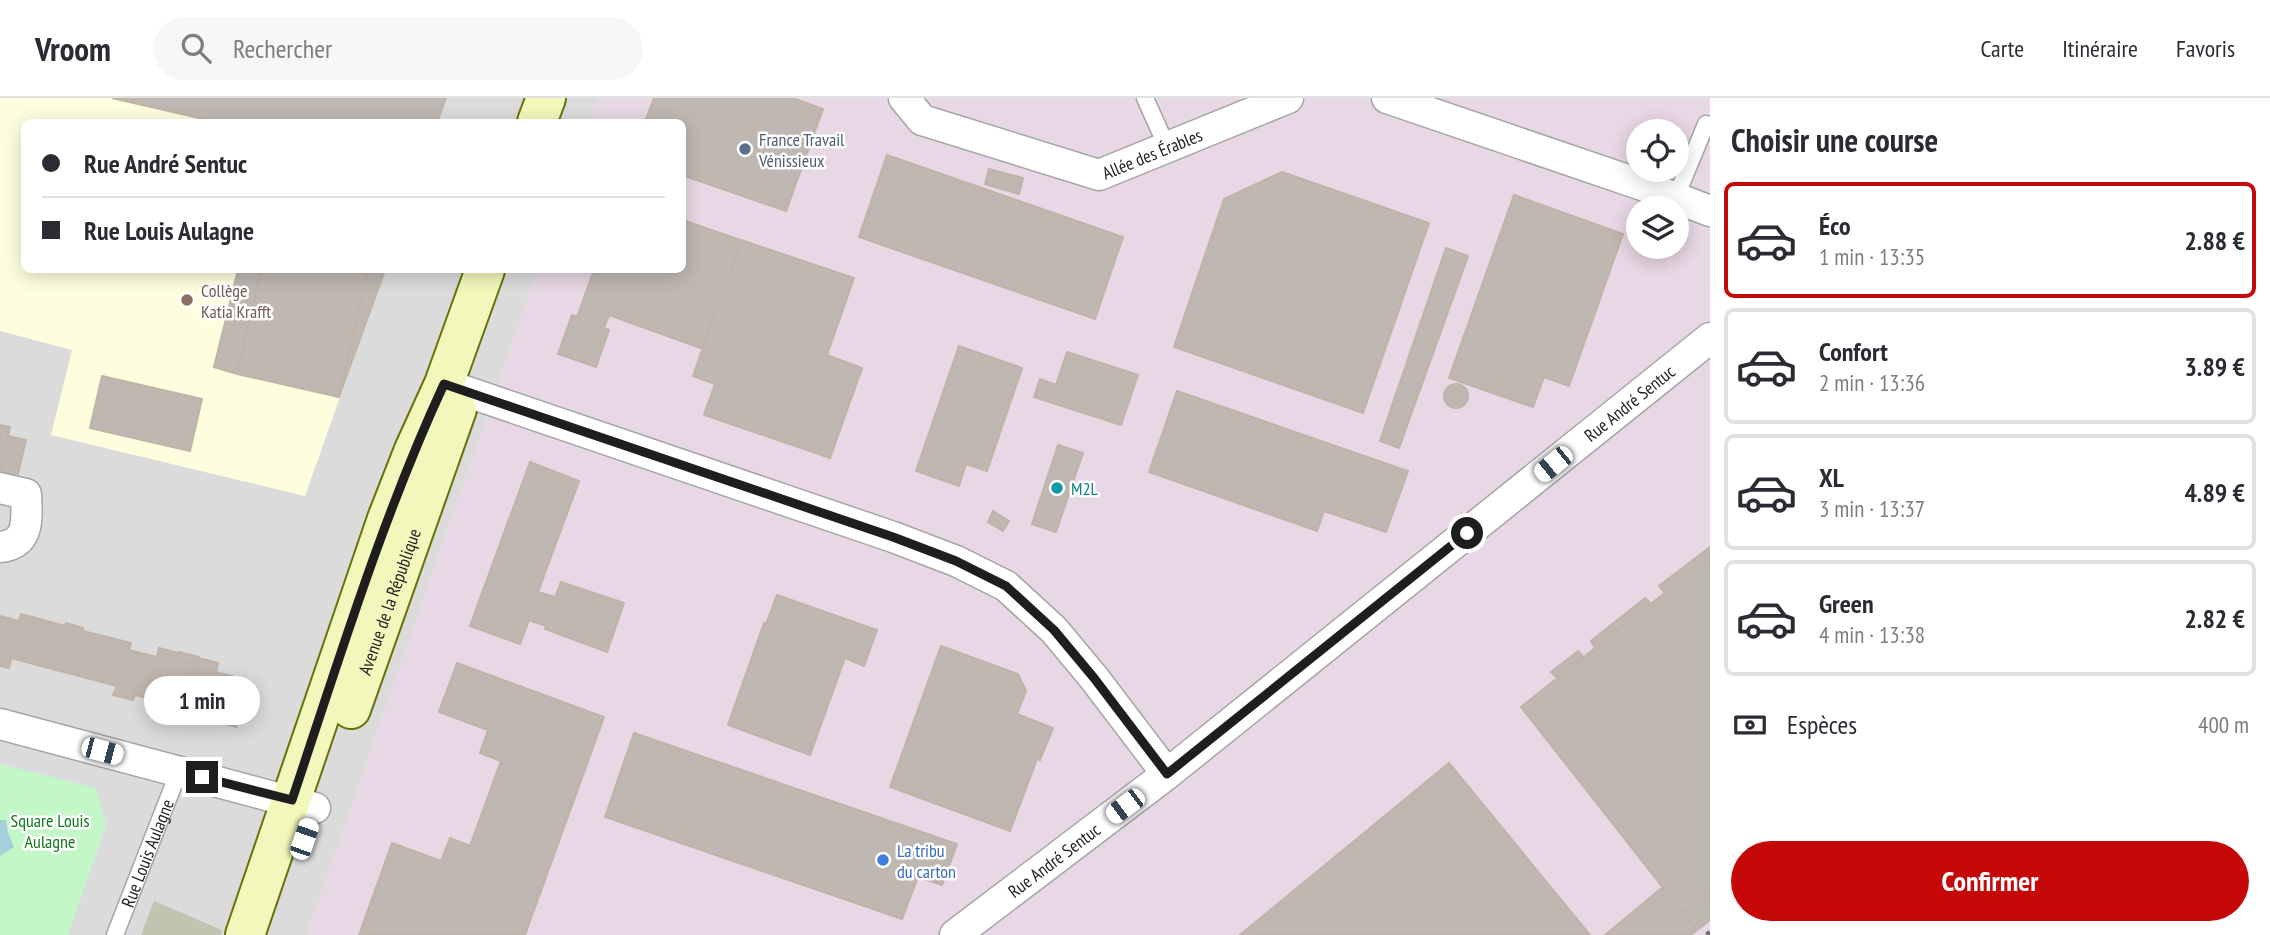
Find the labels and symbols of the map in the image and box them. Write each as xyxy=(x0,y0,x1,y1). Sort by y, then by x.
street label: Allée des Érables xyxy=(1099,123,1205,184)
place label: France Travail Vénissieux xyxy=(758,128,845,172)
marker: France Travail Vénissieux xyxy=(737,141,753,157)
place label: Collège Katia Krafft xyxy=(201,279,271,323)
marker: Collège Katia Krafft xyxy=(179,292,195,308)
street label: Rue André Sentuc xyxy=(1579,359,1680,446)
car xyxy=(1531,443,1576,485)
place label: M2L xyxy=(1071,477,1099,500)
marker: M2L xyxy=(1049,480,1065,496)
route start xyxy=(1451,517,1483,549)
street label: Avenue de la République xyxy=(353,525,425,678)
callout: 1 min xyxy=(144,676,260,724)
car xyxy=(79,735,126,767)
route end xyxy=(186,761,218,793)
car xyxy=(1102,785,1149,827)
street label: Rue Louis Aulagne xyxy=(116,796,178,910)
park label: Square Louis Aulagne xyxy=(11,809,89,853)
car xyxy=(288,816,321,862)
street label: Rue André Sentuc xyxy=(1003,817,1105,902)
place label: La tribu du carton xyxy=(897,839,956,883)
marker: La tribu du carton xyxy=(875,852,891,868)

